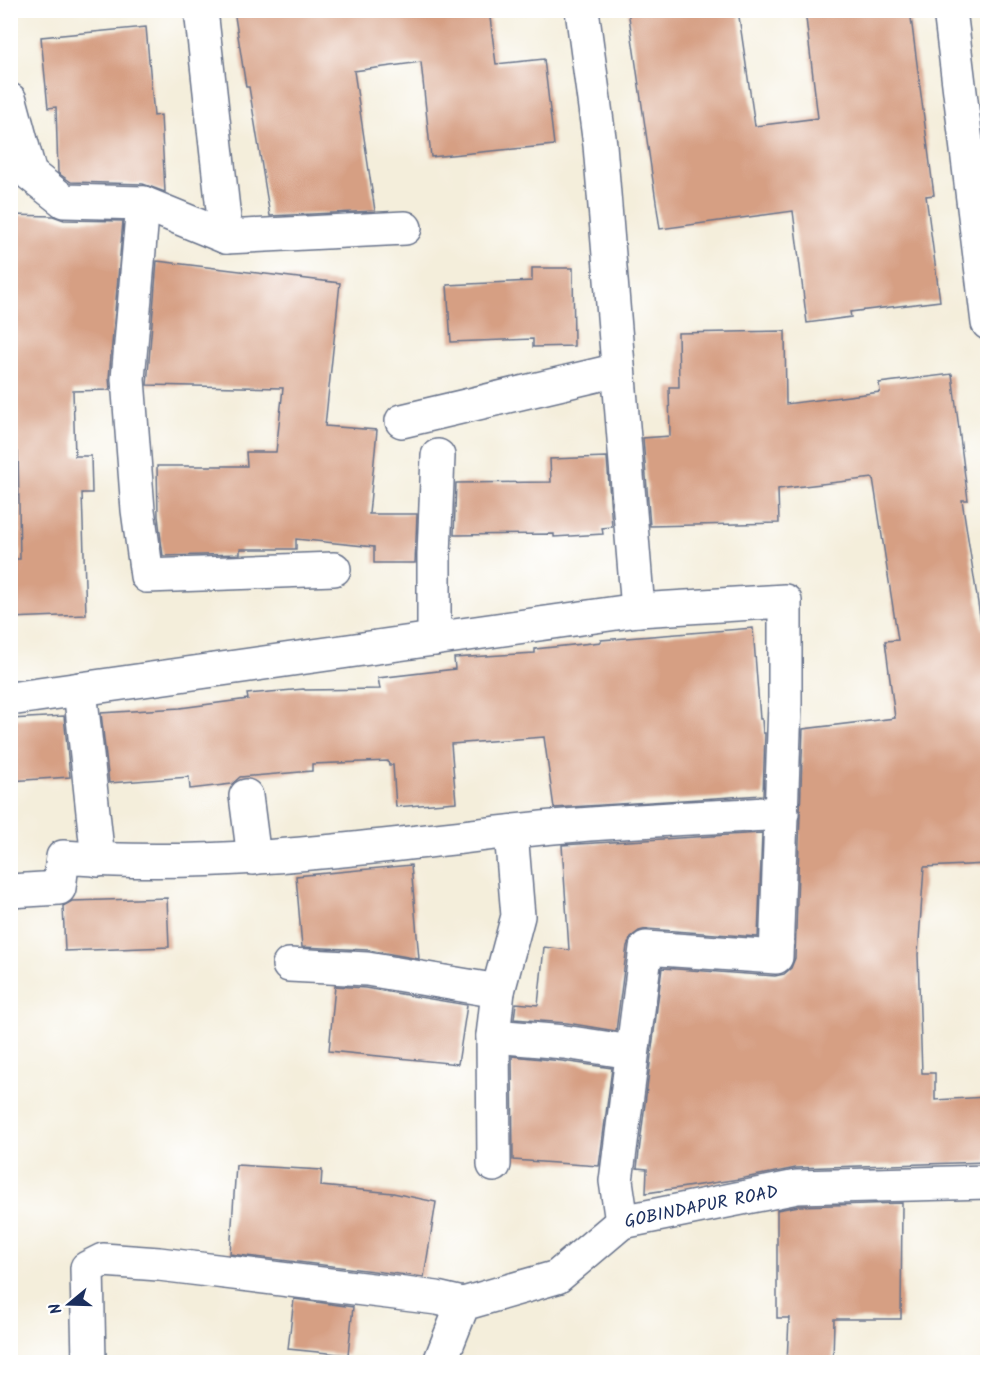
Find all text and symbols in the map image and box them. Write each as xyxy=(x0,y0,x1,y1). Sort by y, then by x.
street label: GOBINDAPUR ROAD xyxy=(622,1178,781,1237)
north arrow xyxy=(39,1274,99,1334)
text: N xyxy=(43,1300,70,1317)

